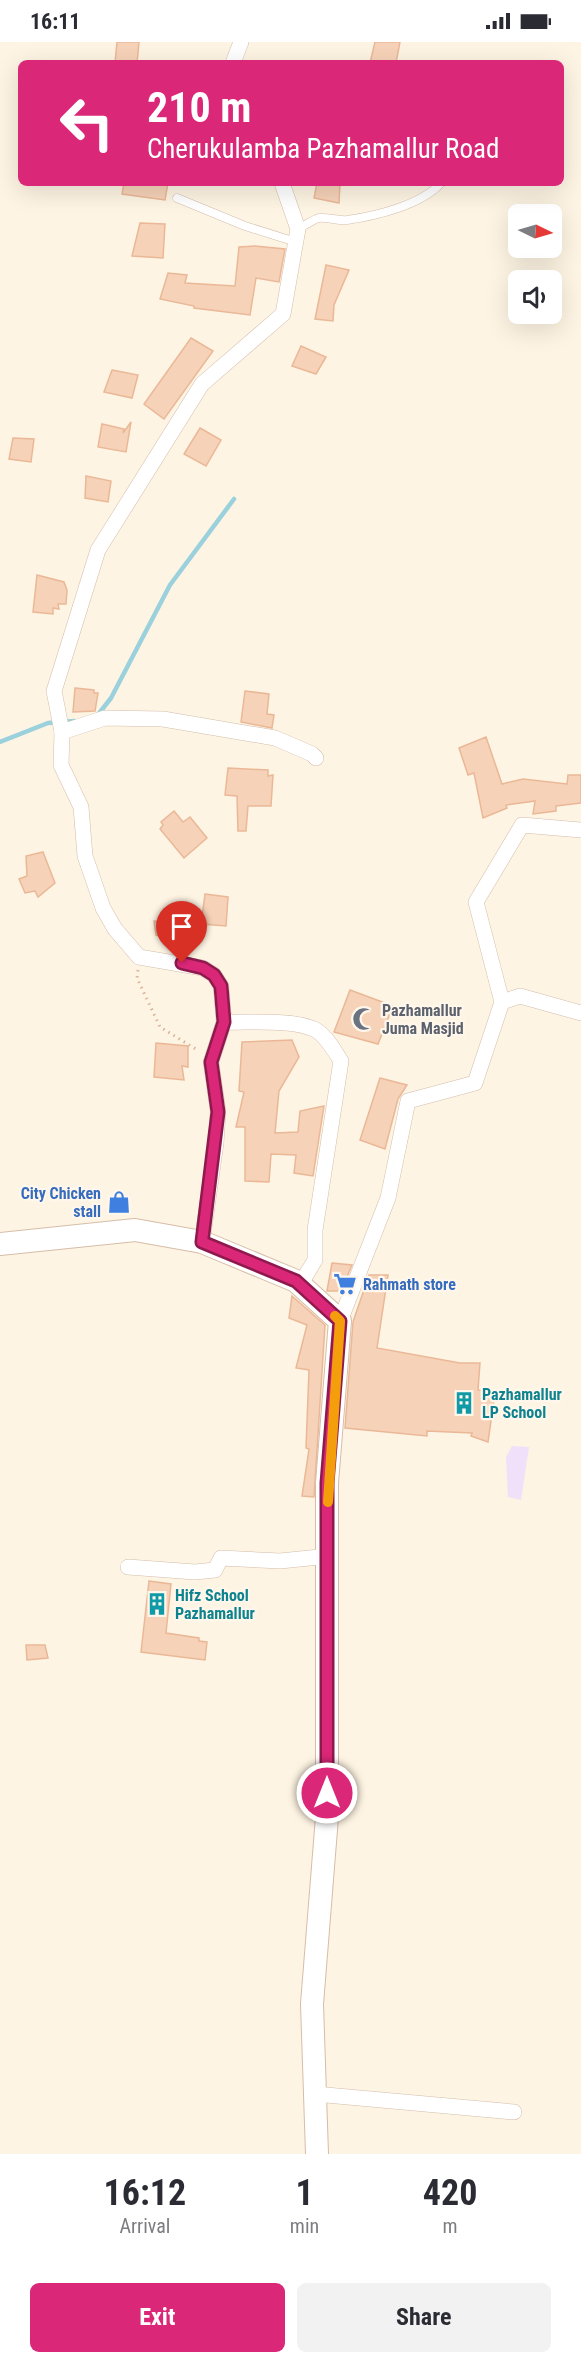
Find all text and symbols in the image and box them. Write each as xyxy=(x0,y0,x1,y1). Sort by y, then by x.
text: 16:11 xyxy=(30,9,81,34)
text: 210 m xyxy=(147,83,252,132)
icon: left xyxy=(48,84,126,162)
text: Cherukulamba Pazhamallur Road xyxy=(147,133,499,165)
north arrow xyxy=(508,204,562,258)
map controls xyxy=(508,204,562,324)
button: sound xyxy=(508,270,562,324)
pin xyxy=(156,901,207,963)
icon: arrive xyxy=(165,910,198,943)
place label: Pazhamallur Juma Masjid xyxy=(382,1001,464,1038)
mosque icon: Pazhamallur Juma Masjid xyxy=(351,1006,377,1032)
place label: City Chicken stall xyxy=(21,1184,101,1221)
shop icon: City Chicken stall xyxy=(106,1189,132,1215)
supermarket icon: Rahmath store xyxy=(332,1271,358,1297)
place label: Rahmath store xyxy=(363,1275,456,1294)
place label: Pazhamallur LP School xyxy=(482,1385,562,1422)
building icon: Pazhamallur LP School xyxy=(451,1390,477,1416)
place label: Hifz School Pazhamallur xyxy=(175,1586,255,1623)
building icon: Hifz School Pazhamallur xyxy=(144,1591,170,1617)
position arrow xyxy=(295,1761,359,1825)
text: 16:12 xyxy=(104,2172,186,2214)
text: 1 xyxy=(295,2172,314,2214)
text: 420 xyxy=(423,2172,477,2214)
text: Arrival xyxy=(119,2214,170,2238)
text: min xyxy=(290,2214,319,2238)
text: m xyxy=(443,2214,458,2238)
button: Exit xyxy=(30,2283,285,2352)
button: Share xyxy=(297,2283,551,2352)

